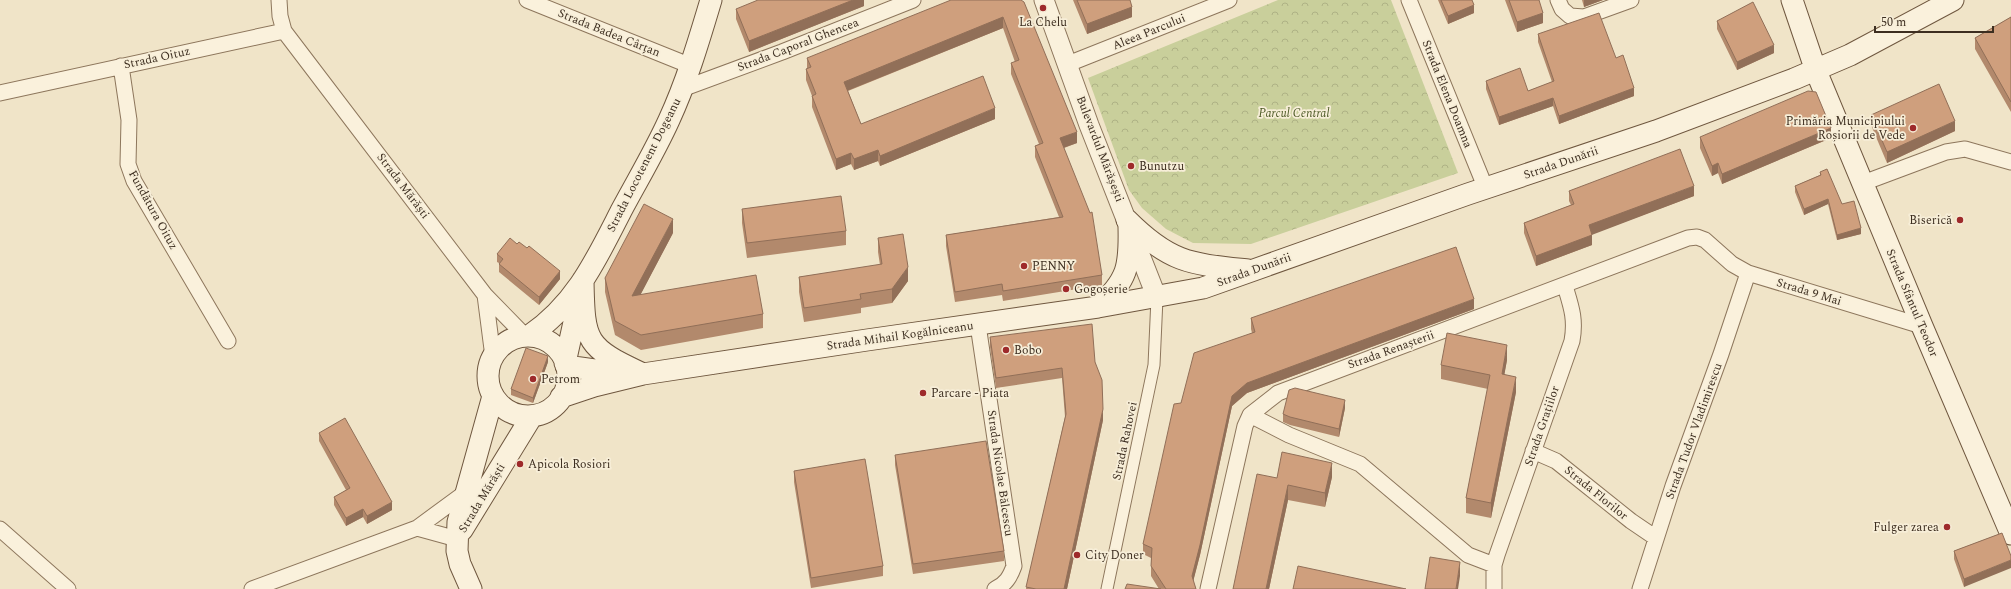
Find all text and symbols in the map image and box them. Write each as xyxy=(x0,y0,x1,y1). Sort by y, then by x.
marker: La Chelu xyxy=(1038,3,1048,13)
street label: Strada Badea Cârțan xyxy=(555,4,663,62)
scale bar xyxy=(1875,8,1993,34)
street label: Aleea Parcului xyxy=(1110,9,1189,55)
street label: Strada Caporal Ghencea xyxy=(734,13,862,77)
place label: La Chelu xyxy=(1019,13,1067,32)
text: 50 m xyxy=(1881,13,1906,32)
street label: Strada Elena Doamna xyxy=(1417,37,1477,151)
street label: Strada Oituz xyxy=(122,42,192,74)
street label: Bulevardul Mărășești xyxy=(1071,93,1129,205)
street label: Strada Locotenent Dogeanu xyxy=(602,94,686,235)
park label: Parcul Central xyxy=(1259,104,1329,123)
place label: Primăria Municipiului Roșiorii de Vede xyxy=(1786,112,1905,145)
marker: Primăria Municipiului Roșiorii de Vede xyxy=(1908,123,1918,133)
street label: Strada Dunării xyxy=(1521,141,1601,185)
street label: Strada Mărăști xyxy=(372,149,434,223)
place label: Bunutzu xyxy=(1139,157,1184,176)
marker: Bunutzu xyxy=(1126,161,1136,171)
street label: Fundătura Oituz xyxy=(123,167,183,253)
place label: Biserică xyxy=(1909,211,1952,230)
marker: Biserică xyxy=(1955,215,1965,225)
street label: Strada Sfântul Teodor xyxy=(1881,246,1943,360)
street label: Strada Dunării xyxy=(1214,248,1294,292)
place label: PENNY xyxy=(1032,257,1076,276)
marker: PENNY xyxy=(1019,261,1029,271)
street label: Strada 9 Mai xyxy=(1774,273,1844,311)
place label: Gogoșerie xyxy=(1074,280,1128,299)
marker: Gogoșerie xyxy=(1061,284,1071,294)
street label: Strada Mihail Kogălniceanu xyxy=(825,316,975,356)
street label: Strada Renașterii xyxy=(1345,325,1437,375)
place label: Bobo xyxy=(1014,341,1042,360)
marker: Bobo xyxy=(1001,345,1011,355)
street label: Strada Tudor Vladimirescu xyxy=(1660,360,1728,502)
place label: Petrom xyxy=(541,370,580,389)
marker: Petrom xyxy=(528,374,538,384)
street label: Strada Grațiilor xyxy=(1519,383,1565,469)
place label: Parcare - Piata xyxy=(931,384,1009,403)
marker: Parcare - Piata xyxy=(918,388,928,398)
street label: Strada Rahovei xyxy=(1107,400,1143,482)
street label: Strada Nicolae Bălcescu xyxy=(982,409,1018,538)
place label: Apicola Rosiori xyxy=(528,455,611,474)
street label: Strada Mărăști xyxy=(454,459,510,536)
marker: Apicola Rosiori xyxy=(515,459,525,469)
street label: Strada Florilor xyxy=(1560,461,1632,525)
place label: Fulger zarea xyxy=(1873,518,1939,537)
marker: Fulger zarea xyxy=(1942,522,1952,532)
place label: City Doner xyxy=(1085,546,1144,565)
marker: City Doner xyxy=(1072,550,1082,560)

